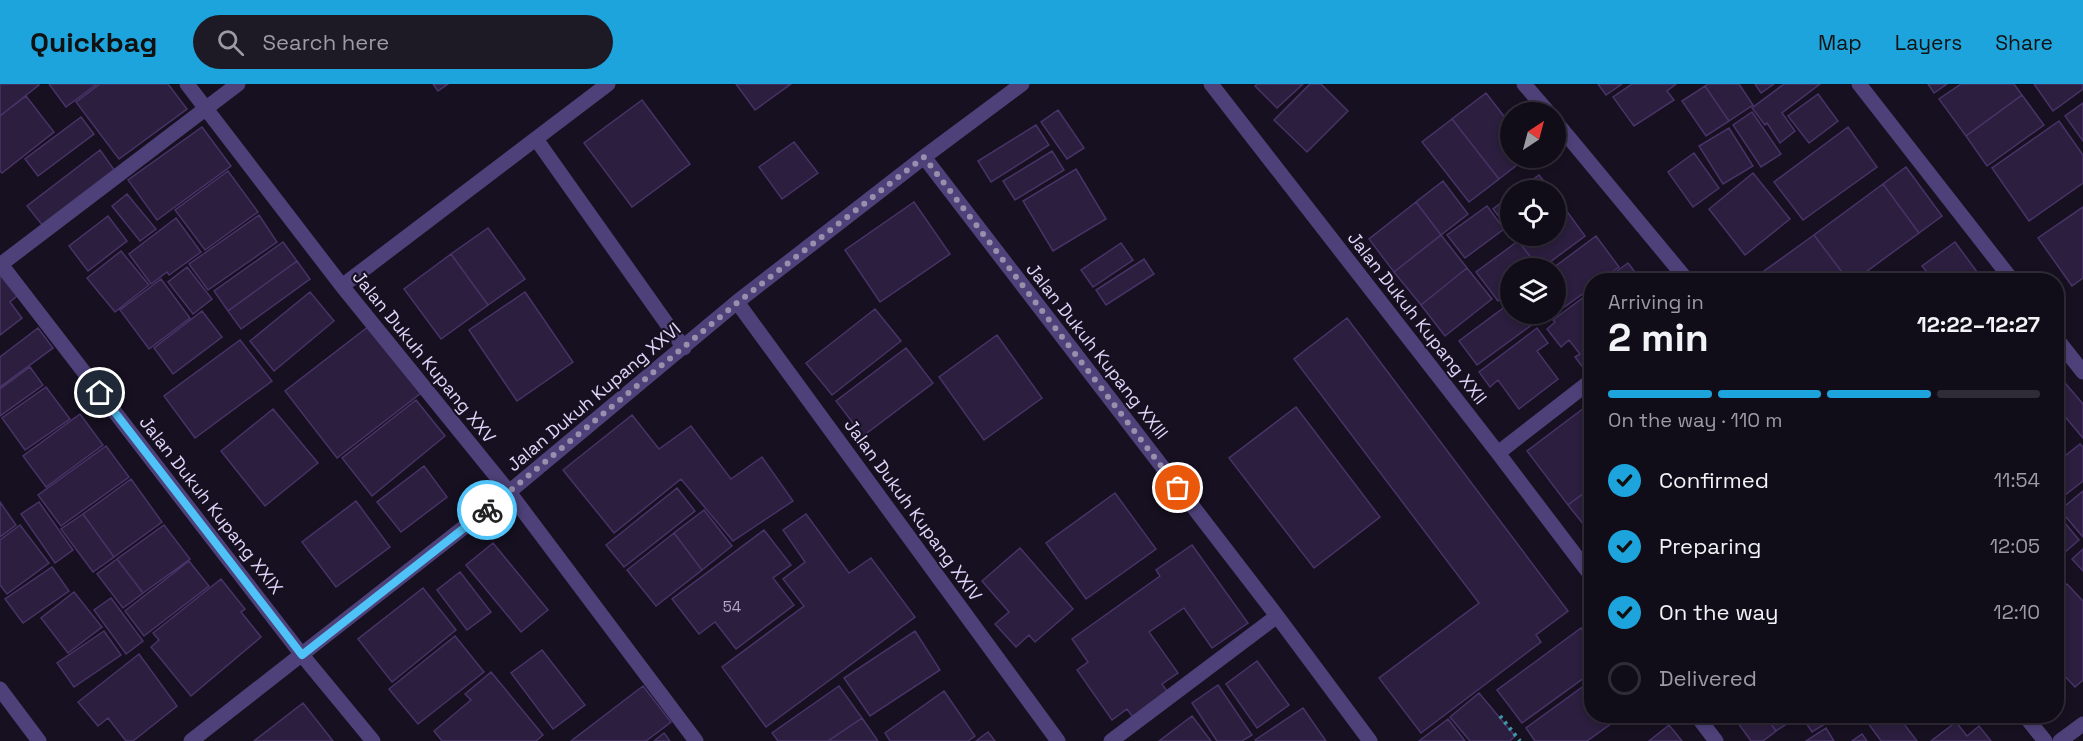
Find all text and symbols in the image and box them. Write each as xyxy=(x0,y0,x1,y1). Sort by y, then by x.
search box xyxy=(193,15,613,69)
text: Quickbag xyxy=(30,24,157,60)
icon: search xyxy=(214,26,247,59)
text: Search here xyxy=(262,28,389,56)
text: Map xyxy=(1818,29,1862,56)
text: Layers xyxy=(1895,29,1962,56)
text: Share xyxy=(1995,29,2053,56)
north arrow xyxy=(1500,102,1566,168)
map controls xyxy=(1500,102,1566,324)
button: locate xyxy=(1500,180,1566,246)
street label: Jalan Dukuh Kupang XXII xyxy=(1343,227,1492,409)
street label: Jalan Dukuh Kupang XXIII xyxy=(1021,258,1173,443)
button: layers xyxy=(1500,258,1566,324)
street label: Jalan Dukuh Kupang XXV xyxy=(348,266,501,448)
text: Arriving in xyxy=(1608,289,1704,315)
text: 12:22–12:27 xyxy=(1917,310,2040,338)
text: 2 min xyxy=(1608,313,1709,362)
street label: Jalan Dukuh Kupang XXVI xyxy=(502,317,685,476)
pin xyxy=(74,367,125,418)
icon: home xyxy=(83,376,116,409)
text: On the way · 110 m xyxy=(1608,407,1782,433)
street label: Jalan Dukuh Kupang XXIX xyxy=(135,411,288,599)
street label: Jalan Dukuh Kupang XXIV xyxy=(840,414,987,605)
pin xyxy=(1152,462,1203,513)
icon: check xyxy=(1608,464,1641,497)
text: Confirmed xyxy=(1659,466,1769,494)
text: 11:54 xyxy=(1994,467,2040,493)
icon: bag xyxy=(1161,471,1194,504)
courier xyxy=(457,480,517,540)
icon: bike xyxy=(471,494,504,527)
icon: check xyxy=(1608,530,1641,563)
text: Preparing xyxy=(1659,532,1761,560)
text: 12:05 xyxy=(1990,533,2040,559)
icon: check xyxy=(1608,596,1641,629)
house number: 54 xyxy=(723,597,741,616)
text: On the way xyxy=(1659,598,1778,626)
text: 12:10 xyxy=(1993,599,2040,625)
text: Delivered xyxy=(1659,664,1757,692)

